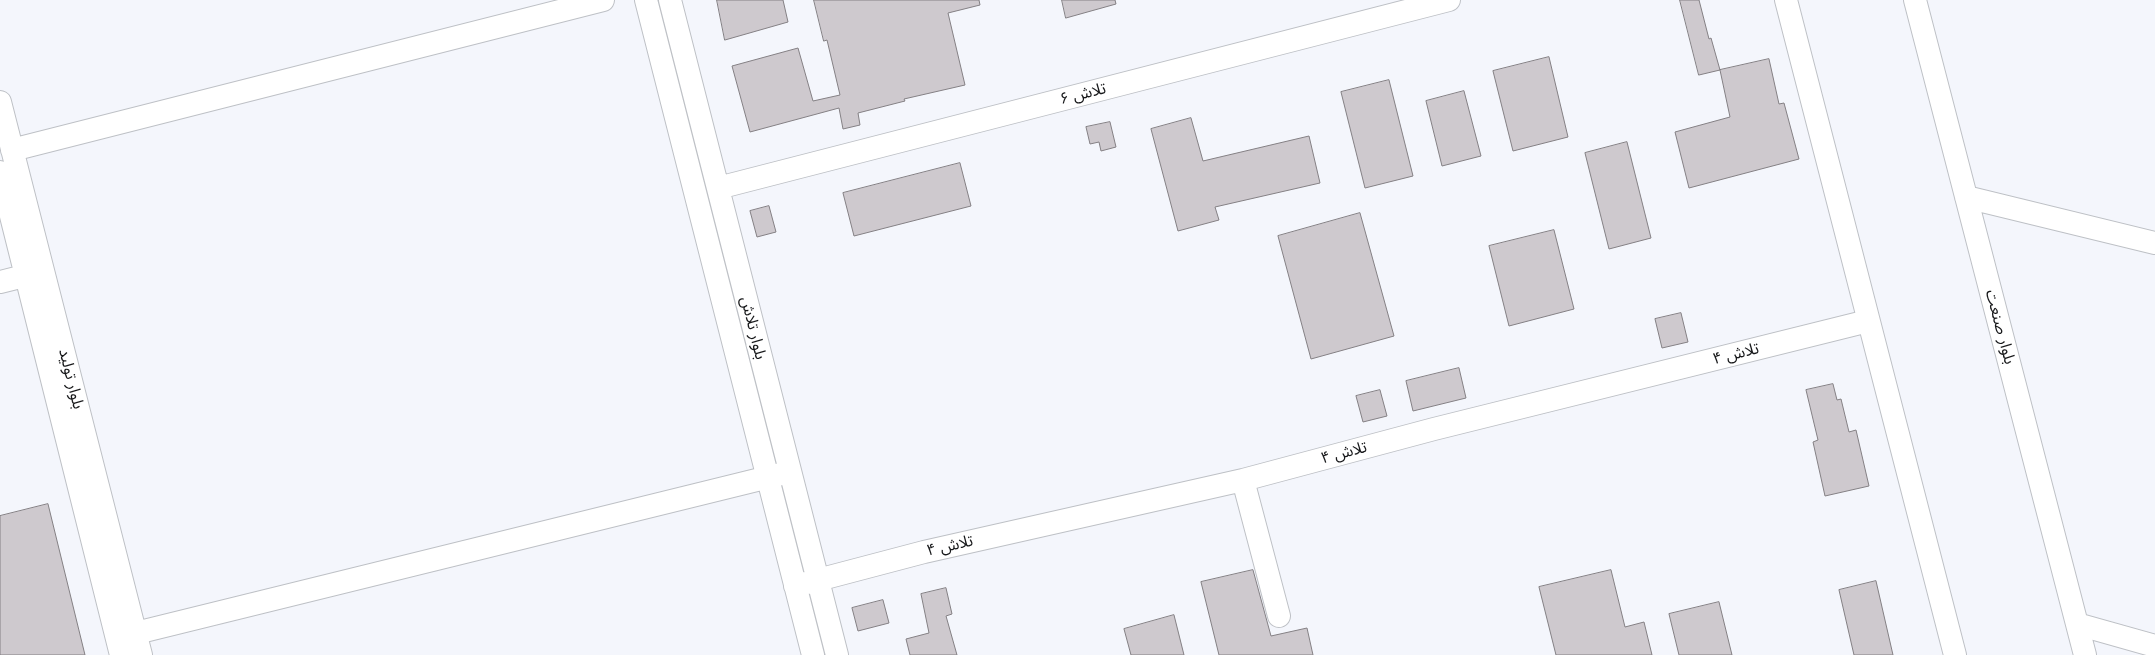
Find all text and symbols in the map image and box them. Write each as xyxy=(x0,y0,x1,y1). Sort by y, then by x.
street label: تلاش ۶ xyxy=(1058,79,1108,109)
street label: بلوار صنعت xyxy=(1981,288,2019,366)
street label: بلوار تلاش xyxy=(736,294,770,362)
street label: تلاش ۴ xyxy=(1711,339,1761,369)
street label: بلوار تولید xyxy=(54,347,88,411)
street label: تلاش ۴ xyxy=(1319,438,1369,468)
street label: تلاش ۴ xyxy=(925,531,975,561)

